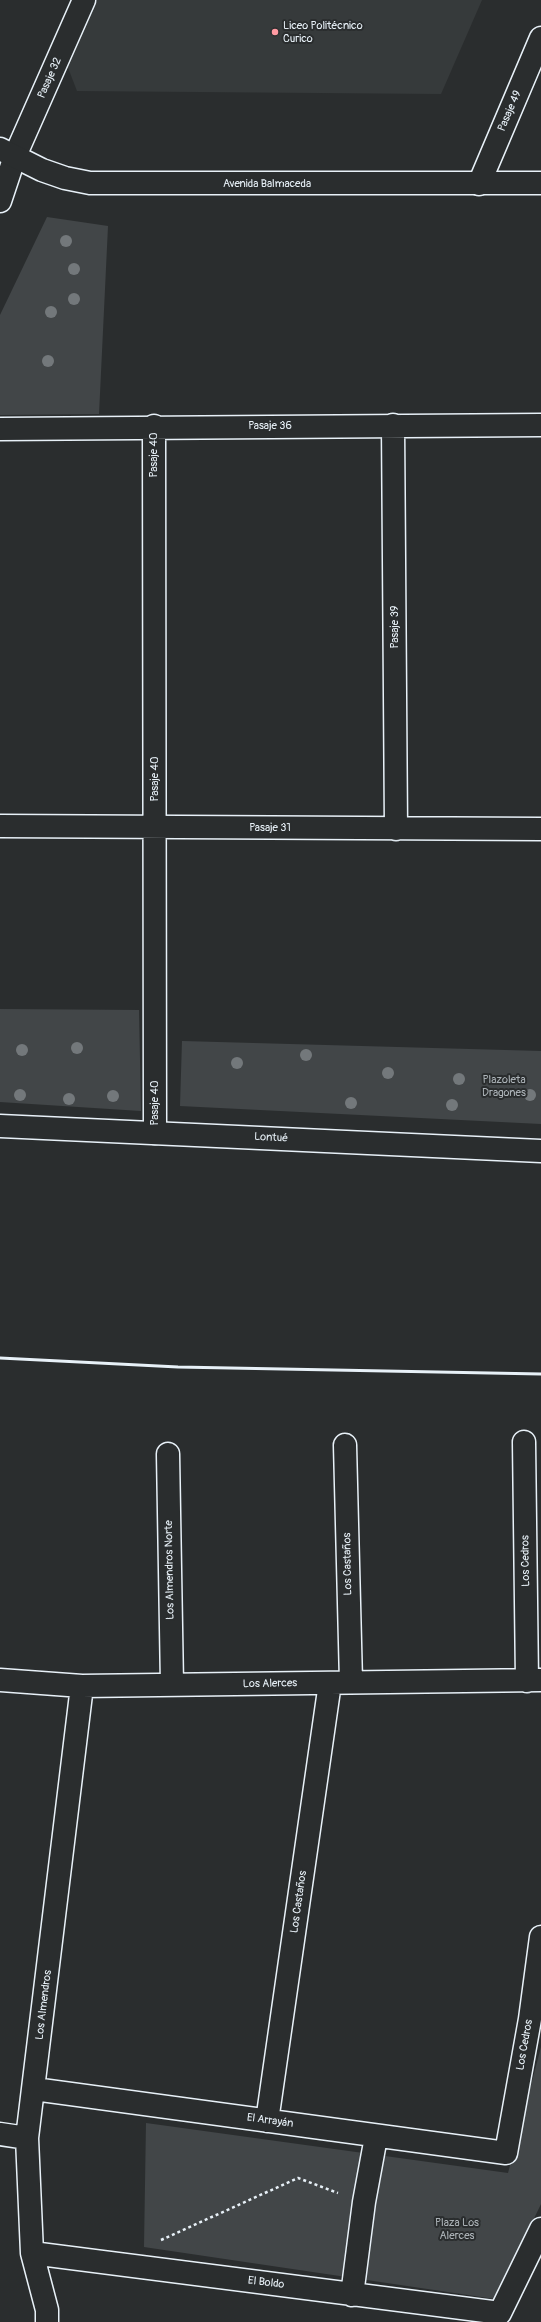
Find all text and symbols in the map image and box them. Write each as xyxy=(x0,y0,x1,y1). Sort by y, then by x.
place label: Liceo Politécnico Curico xyxy=(283,19,363,45)
marker: Liceo Politécnico Curico xyxy=(270,27,280,37)
street label: Pasaje 32 xyxy=(35,55,65,101)
street label: Pasaje 49 xyxy=(495,89,525,133)
street label: Avenida Balmaceda xyxy=(223,177,311,191)
street label: Pasaje 36 xyxy=(248,419,292,433)
street label: Pasaje 40 xyxy=(147,432,161,478)
street label: Pasaje 39 xyxy=(388,606,402,648)
street label: Pasaje 40 xyxy=(148,756,162,802)
street label: Pasaje 31 xyxy=(249,821,291,835)
park label: Plazoleta Dragones xyxy=(482,1073,526,1099)
street label: Pasaje 40 xyxy=(148,1080,162,1126)
street label: Lontué xyxy=(254,1131,288,1145)
street label: Los Almendros Norte xyxy=(163,1520,177,1620)
street label: Los Castaños xyxy=(341,1532,355,1596)
street label: Los Cedros xyxy=(519,1535,533,1587)
street label: Los Alerces xyxy=(243,1677,297,1691)
street label: Los Castaños xyxy=(288,1870,310,1934)
street label: Los Almendros xyxy=(33,1969,55,2041)
street label: Los Cedros xyxy=(514,2018,536,2072)
street label: El Arrayán xyxy=(246,2111,294,2131)
park label: Plaza Los Alerces xyxy=(435,2216,479,2242)
street label: El Boldo xyxy=(247,2274,285,2292)

